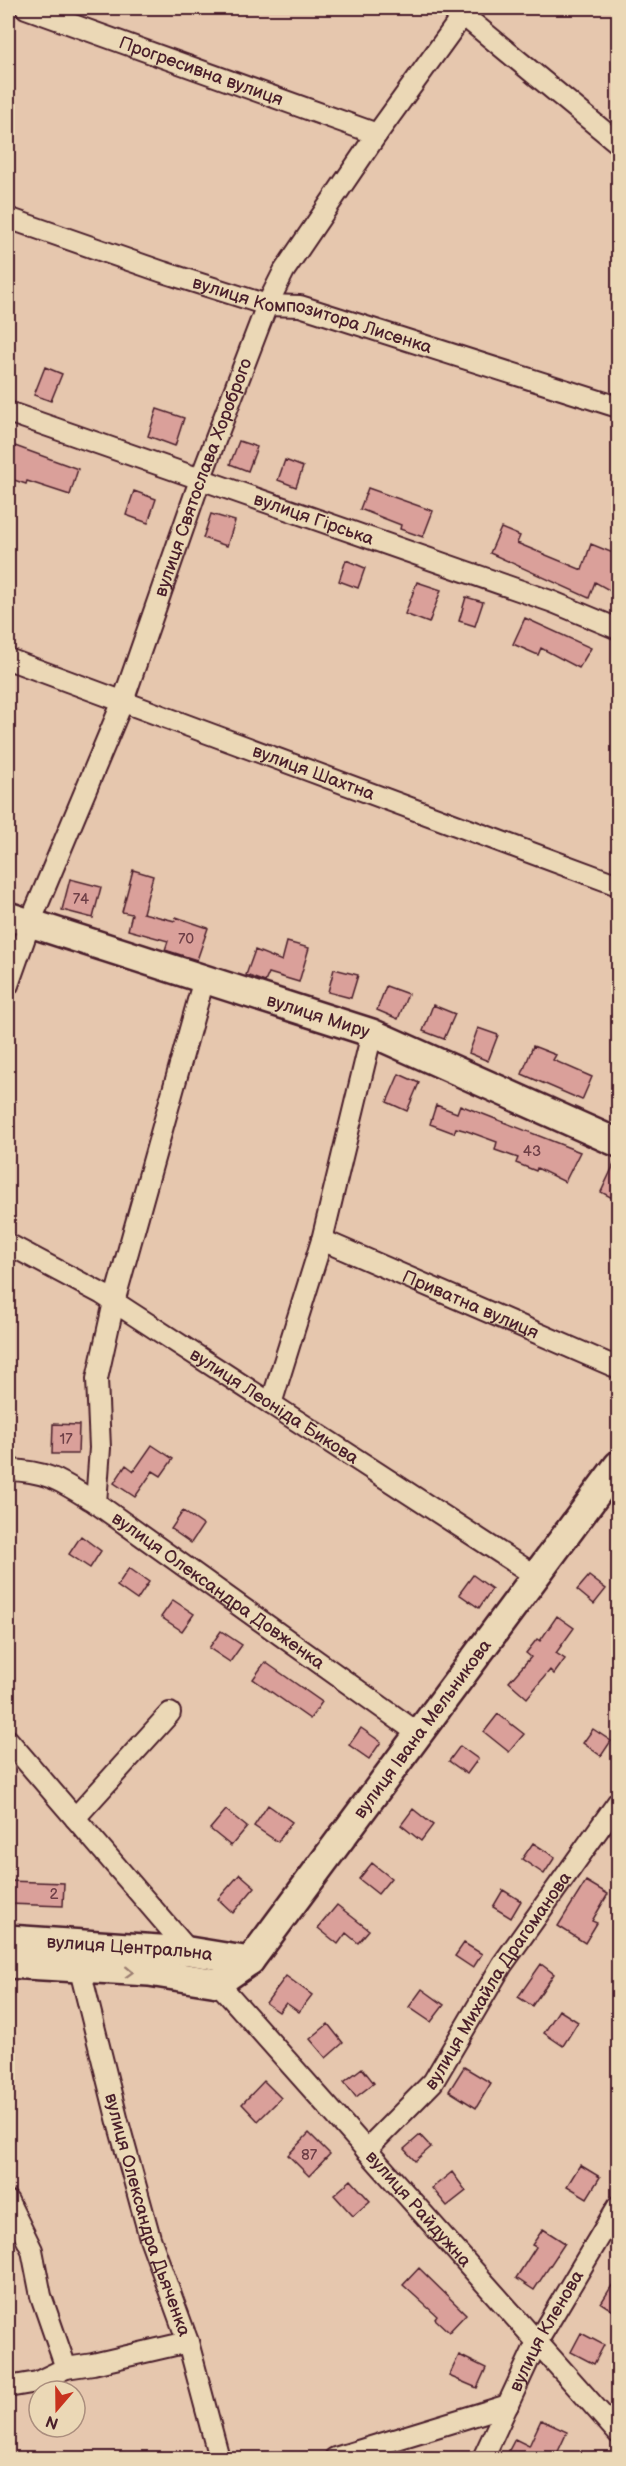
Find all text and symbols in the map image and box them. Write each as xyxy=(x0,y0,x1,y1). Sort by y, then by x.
street label: Прогресивна вулиця xyxy=(116,32,286,110)
street label: вулиця Композитора Лисенка xyxy=(190,272,435,358)
street label: вулиця Святослава Хороброго xyxy=(150,355,256,599)
street label: вулиця Гірська xyxy=(251,488,377,549)
street label: вулиця Шахтна xyxy=(250,740,378,805)
house number: 74 xyxy=(73,890,89,909)
house number: 70 xyxy=(178,930,194,949)
street label: вулиця Миру xyxy=(264,989,373,1042)
house number: 43 xyxy=(523,1142,541,1161)
street label: Приватна вулиця xyxy=(399,1266,542,1343)
street label: вулиця Леоніда Бикова xyxy=(186,1344,363,1469)
house number: 17 xyxy=(59,1430,73,1449)
street label: вулиця Олександра Довженка xyxy=(108,1507,329,1674)
street label: вулиця Івана Мельникова xyxy=(349,1635,496,1822)
street label: вулиця Михайла Драгоманова xyxy=(421,1867,576,2094)
house number: 2 xyxy=(50,1885,59,1904)
street label: вулиця Центральна xyxy=(46,1931,215,1965)
one-way arrow xyxy=(124,1965,133,1978)
street label: вулиця Олександра Дьяченка xyxy=(101,2091,196,2339)
house number: 87 xyxy=(301,2146,318,2165)
street label: вулиця Райдужна xyxy=(361,2146,476,2271)
street label: вулиця Кленова xyxy=(505,2266,588,2395)
north arrow xyxy=(27,2379,87,2439)
text: N xyxy=(43,2411,61,2433)

